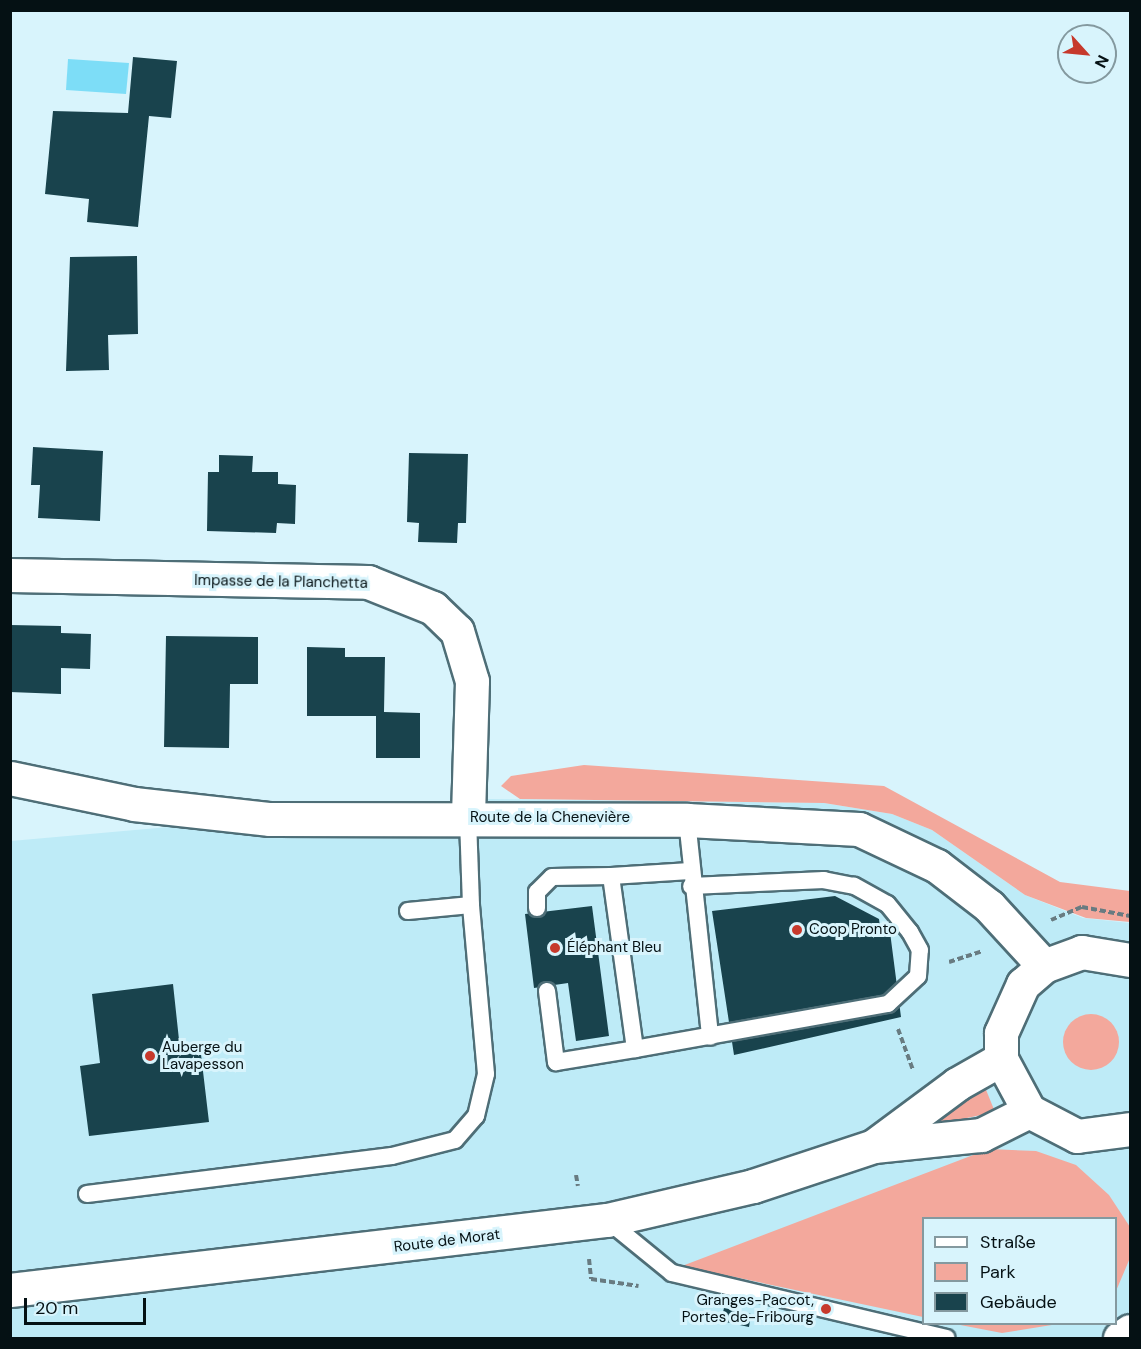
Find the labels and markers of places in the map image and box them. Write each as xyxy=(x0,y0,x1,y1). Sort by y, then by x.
place label: Coop Pronto xyxy=(809,921,897,939)
marker: Coop Pronto xyxy=(790,923,804,937)
place label: Éléphant Bleu xyxy=(567,939,661,957)
marker: Éléphant Bleu xyxy=(548,941,562,955)
place label: Auberge du Lavapesson xyxy=(162,1038,244,1073)
marker: Auberge du Lavapesson xyxy=(143,1049,157,1063)
place label: Granges-Paccot, Portes de-Fribourg xyxy=(682,1291,814,1326)
marker: Granges-Paccot, Portes de-Fribourg xyxy=(819,1302,833,1316)

